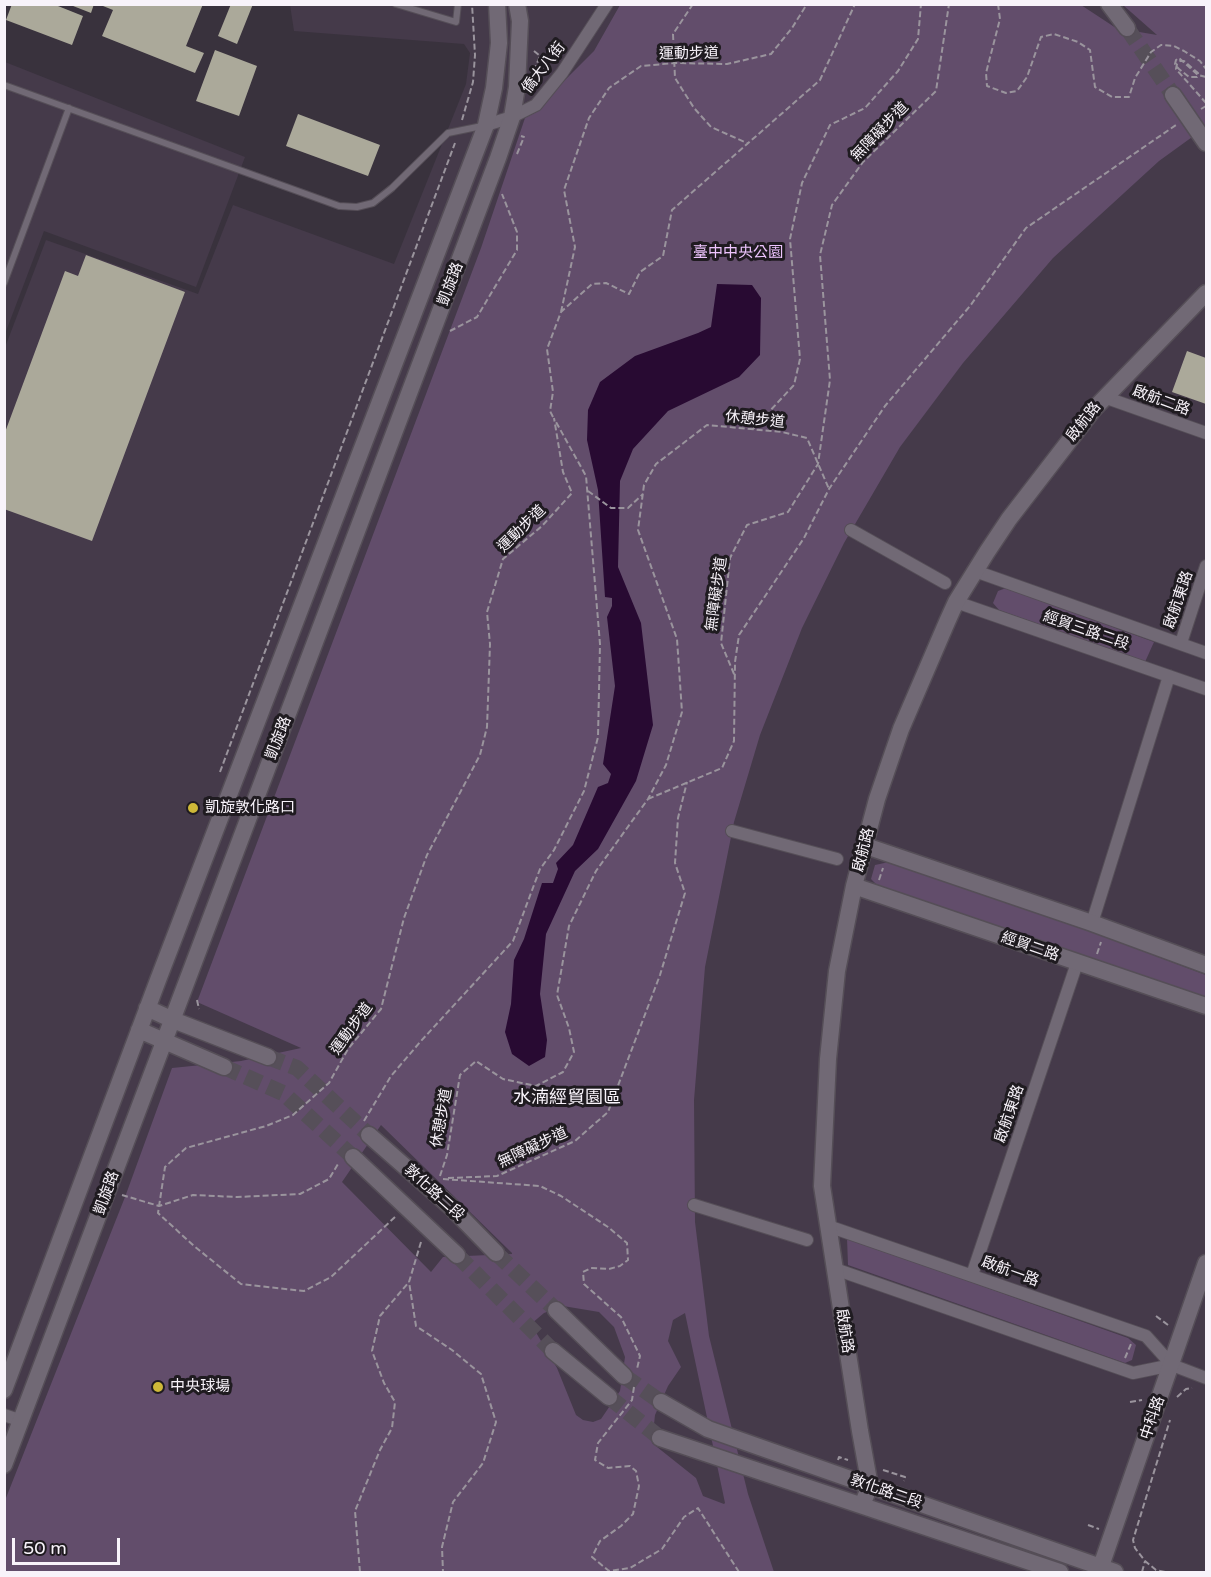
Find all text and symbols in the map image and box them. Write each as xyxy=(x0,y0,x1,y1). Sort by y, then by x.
street label: 僑大八街 xyxy=(518,39,570,97)
street label: 運動步道 xyxy=(659,44,719,64)
street label: 無障礙步道 xyxy=(847,99,913,165)
park label: 臺中中央公園 xyxy=(693,244,783,262)
street label: 凱旋路 xyxy=(435,260,467,308)
street label: 啟航二路 xyxy=(1130,382,1192,420)
street label: 啟航路 xyxy=(1063,399,1105,445)
street label: 休憩步道 xyxy=(724,408,786,432)
street label: 運動步道 xyxy=(494,502,550,556)
street label: 無障礙步道 xyxy=(703,556,731,632)
street label: 啟航東路 xyxy=(1161,569,1197,631)
street label: 經貿三路二段 xyxy=(1041,608,1131,654)
street label: 凱旋路 xyxy=(263,714,295,762)
place label: 凱旋敦化路口 xyxy=(205,799,295,817)
marker: 凱旋敦化路口 xyxy=(186,801,200,815)
street label: 啟航路 xyxy=(850,826,878,874)
street label: 經貿二路 xyxy=(999,929,1061,965)
street label: 運動步道 xyxy=(327,999,377,1059)
street label: 啟航東路 xyxy=(992,1083,1028,1145)
street label: 休憩步道 xyxy=(428,1087,456,1149)
district label: 水湳經貿園區 xyxy=(513,1087,621,1109)
street label: 無障礙步道 xyxy=(495,1124,571,1172)
street label: 敦化路二段 xyxy=(400,1161,468,1225)
street label: 凱旋路 xyxy=(91,1169,123,1217)
street label: 啟航一路 xyxy=(979,1253,1041,1291)
street label: 啟航路 xyxy=(832,1307,856,1355)
place label: 中央球場 xyxy=(170,1378,230,1396)
marker: 中央球場 xyxy=(151,1380,165,1394)
street label: 中科路 xyxy=(1137,1394,1169,1442)
street label: 敦化路二段 xyxy=(848,1471,924,1513)
scale bar xyxy=(15,1526,123,1564)
text: 50 m xyxy=(23,1537,67,1559)

